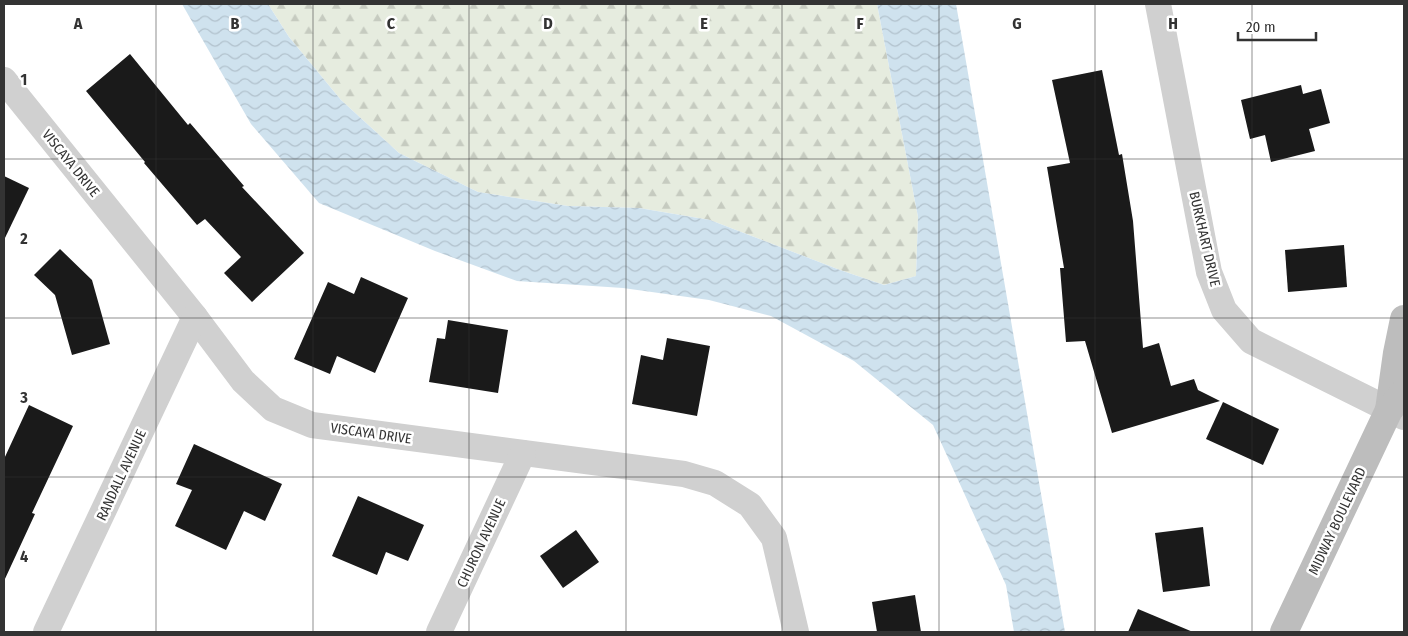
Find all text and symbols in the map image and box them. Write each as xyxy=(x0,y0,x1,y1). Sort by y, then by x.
scale bar xyxy=(1238,10,1316,42)
text: A xyxy=(73,14,83,33)
text: B xyxy=(231,14,240,33)
text: C xyxy=(387,14,396,33)
text: D xyxy=(543,14,553,33)
text: E xyxy=(700,14,708,33)
text: F xyxy=(856,14,864,33)
text: G xyxy=(1012,14,1022,33)
text: H xyxy=(1168,14,1178,33)
text: 20 m xyxy=(1246,18,1276,36)
text: 1 xyxy=(21,70,27,89)
street label: VISCAYA DRIVE xyxy=(38,126,103,201)
street label: BURKHART DRIVE xyxy=(1185,190,1224,289)
text: 2 xyxy=(19,229,28,248)
text: 3 xyxy=(19,388,28,407)
street label: VISCAYA DRIVE xyxy=(329,419,413,448)
street label: RANDALL AVENUE xyxy=(93,427,150,524)
street label: MIDWAY BOULEVARD xyxy=(1305,465,1370,578)
street label: CHURON AVENUE xyxy=(453,496,510,590)
text: 4 xyxy=(20,547,28,566)

